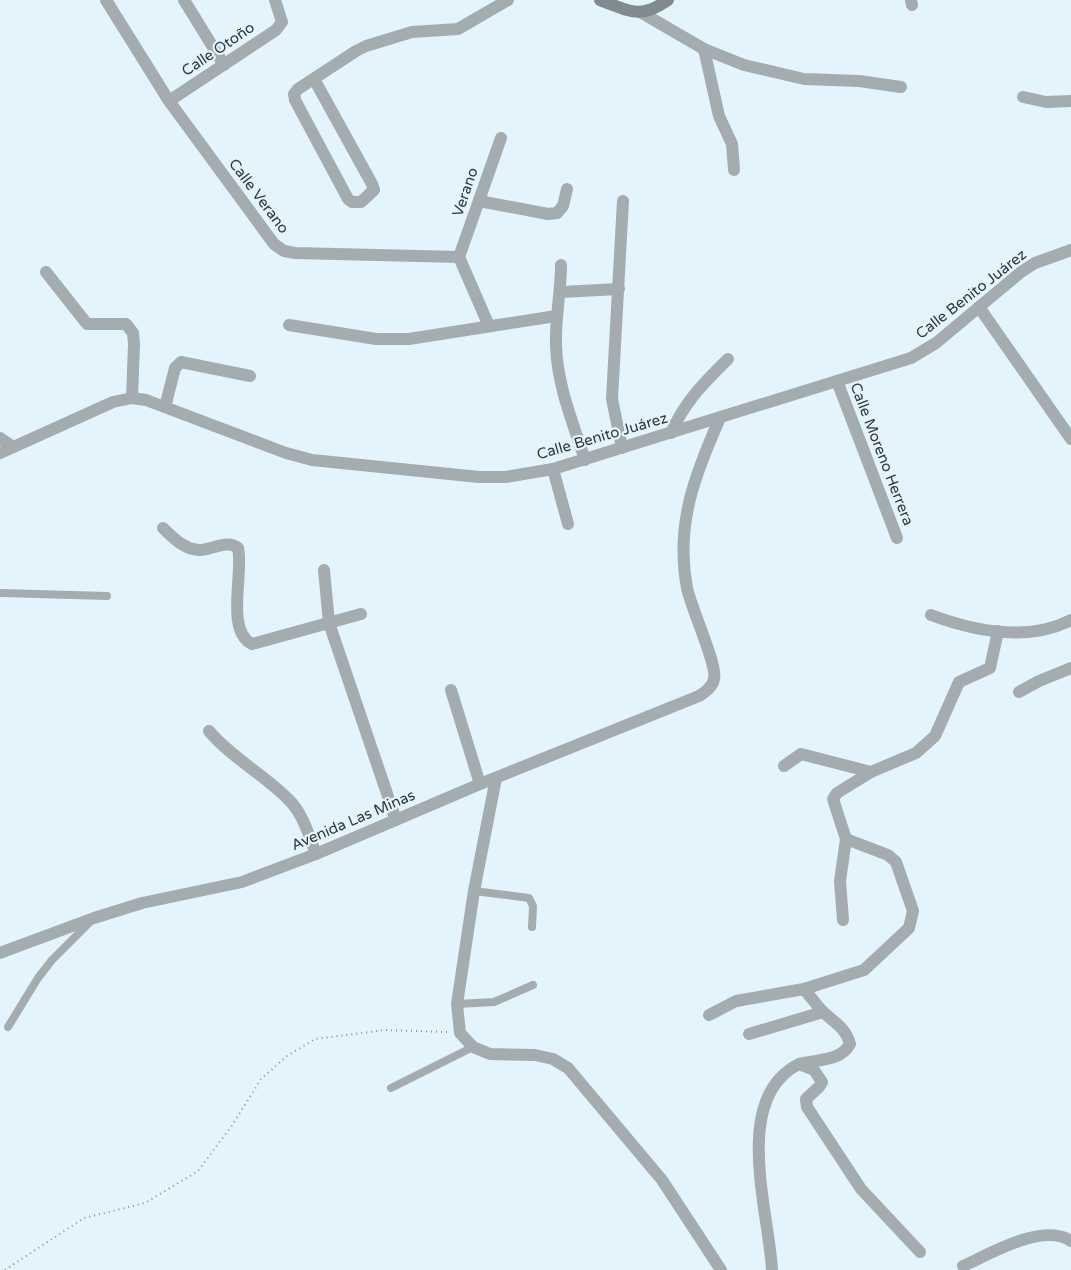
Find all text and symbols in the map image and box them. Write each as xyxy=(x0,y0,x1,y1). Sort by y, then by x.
street label: Calle Otoño xyxy=(178,18,258,80)
street label: Calle Verano xyxy=(225,155,293,237)
street label: Verano xyxy=(448,165,482,219)
street label: Calle Benito Juárez xyxy=(912,245,1030,343)
street label: Calle Moreno Herrera xyxy=(846,380,918,528)
street label: Calle Benito Juárez xyxy=(535,409,669,463)
street label: Avenida Las Minas xyxy=(288,786,418,854)

